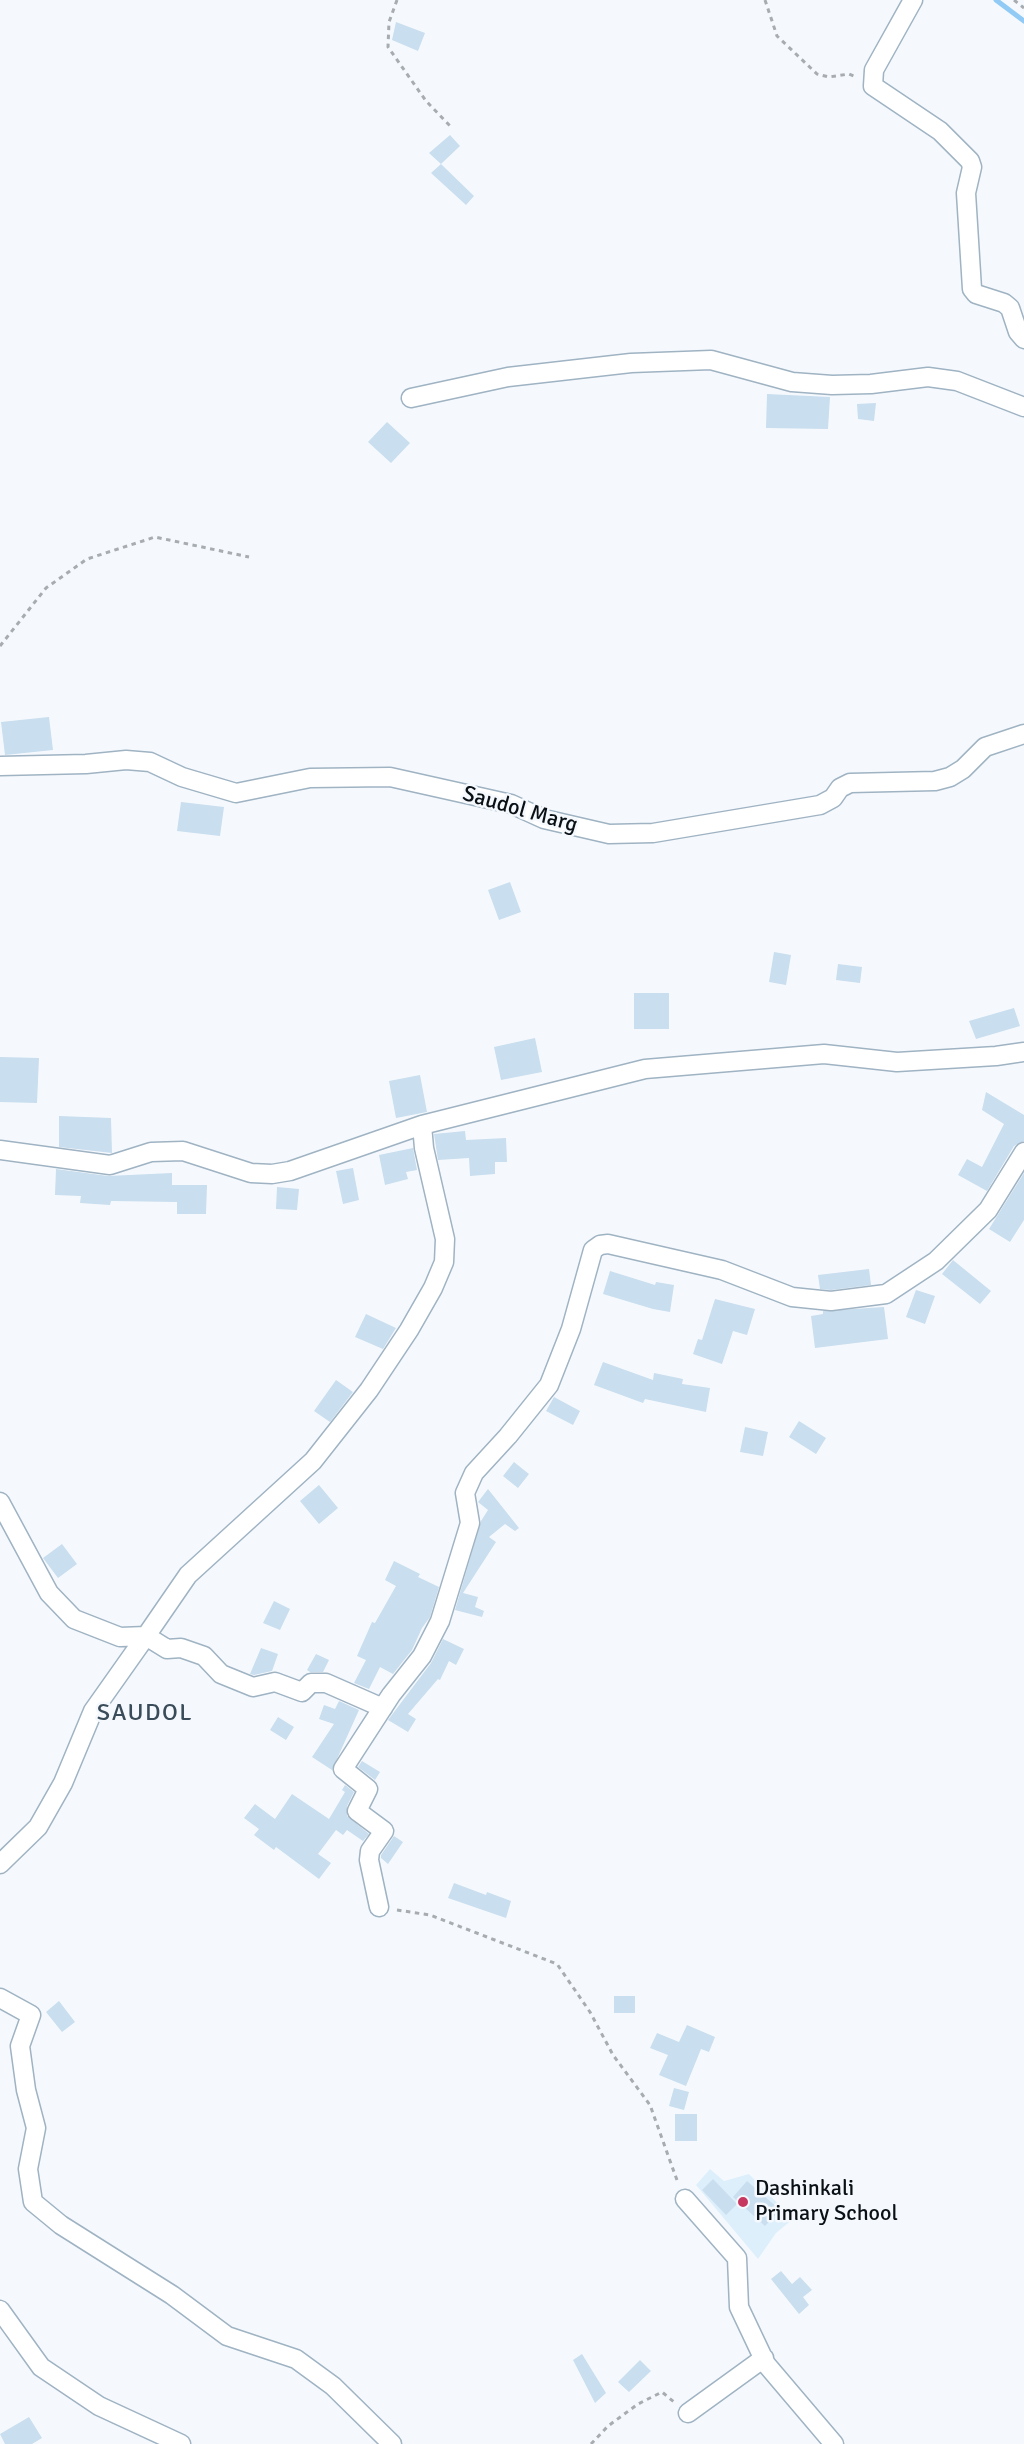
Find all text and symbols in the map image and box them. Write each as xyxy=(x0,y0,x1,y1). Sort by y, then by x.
street label: Saudol Marg xyxy=(460,781,580,839)
district label: SAUDOL xyxy=(97,1700,193,1728)
place label: Dashinkali Primary School xyxy=(755,2176,898,2228)
marker: Dashinkali Primary School xyxy=(736,2195,750,2209)

